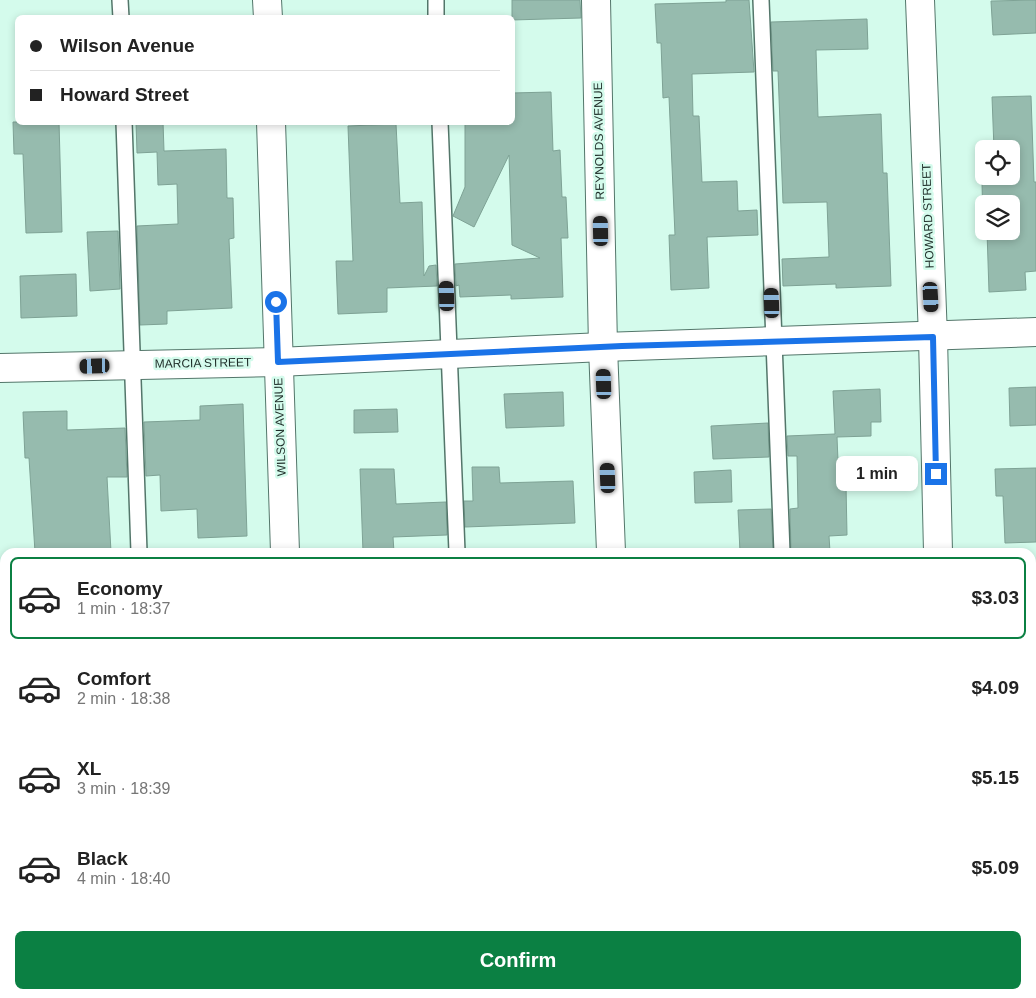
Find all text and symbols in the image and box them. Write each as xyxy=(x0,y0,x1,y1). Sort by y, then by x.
text: Wilson Avenue xyxy=(60,35,195,56)
street label: REYNOLDS AVENUE xyxy=(591,82,607,200)
text: Howard Street xyxy=(60,84,189,105)
map controls xyxy=(975,140,1020,240)
button: locate xyxy=(975,140,1020,185)
street label: HOWARD STREET xyxy=(919,163,937,269)
button: layers xyxy=(975,195,1020,240)
car xyxy=(593,216,608,246)
car xyxy=(438,281,455,311)
car xyxy=(922,282,939,312)
car xyxy=(763,288,780,318)
route start xyxy=(265,291,287,313)
street label: MARCIA STREET xyxy=(155,355,252,371)
car xyxy=(79,358,110,374)
car xyxy=(595,369,612,399)
street label: WILSON AVENUE xyxy=(271,378,289,476)
callout: 1 min xyxy=(836,456,918,492)
car xyxy=(599,463,616,493)
route end xyxy=(925,463,947,485)
text: 1 min xyxy=(856,465,898,482)
icon: car xyxy=(17,576,62,621)
text: Economy xyxy=(77,578,163,599)
text: $3.03 xyxy=(971,587,1019,608)
text: 1 min · 18:37 xyxy=(77,600,170,617)
icon: car xyxy=(17,666,62,711)
text: Comfort xyxy=(77,668,151,689)
text: $4.09 xyxy=(971,677,1019,698)
text: 2 min · 18:38 xyxy=(77,690,170,707)
icon: car xyxy=(17,756,62,801)
text: XL xyxy=(77,758,101,779)
text: $5.15 xyxy=(971,767,1019,788)
text: 3 min · 18:39 xyxy=(77,780,170,797)
icon: car xyxy=(17,846,62,891)
text: Black xyxy=(77,848,128,869)
text: $5.09 xyxy=(971,857,1019,878)
text: 4 min · 18:40 xyxy=(77,870,170,887)
button: Confirm xyxy=(15,931,1021,989)

